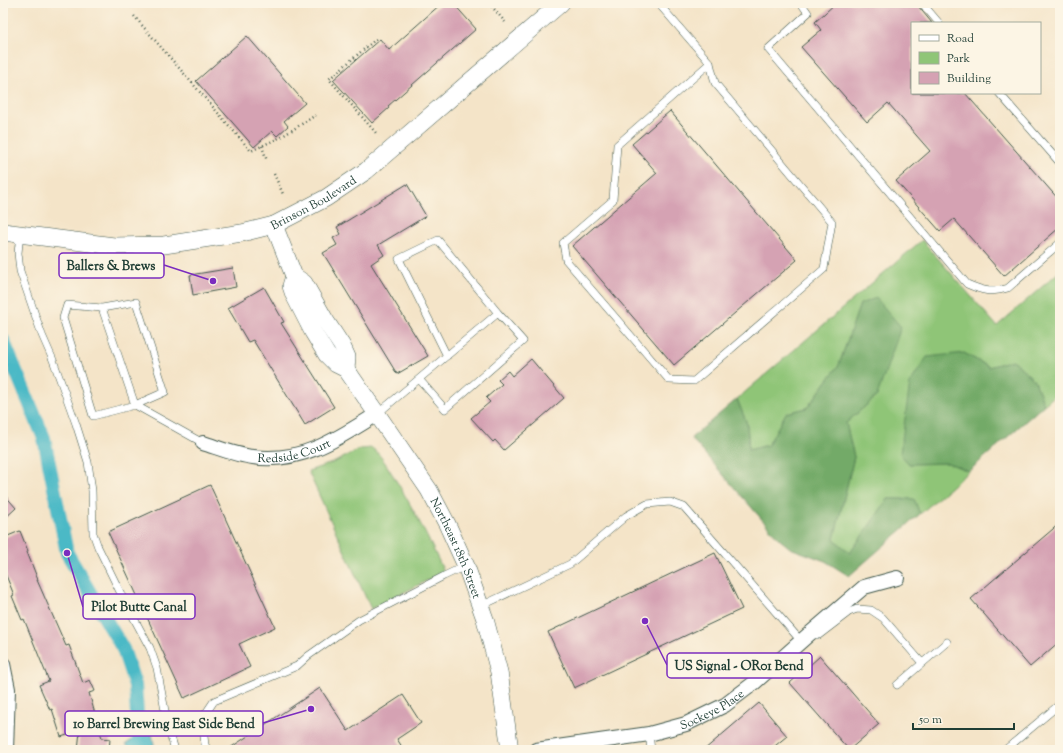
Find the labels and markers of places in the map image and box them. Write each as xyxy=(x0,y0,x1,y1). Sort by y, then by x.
callout: Ballers & Brews xyxy=(59,253,164,278)
callout: Pilot Butte Canal xyxy=(83,594,195,619)
callout: US Signal - OR01 Bend xyxy=(667,653,812,678)
callout: 10 Barrel Brewing East Side Bend xyxy=(65,711,263,736)

